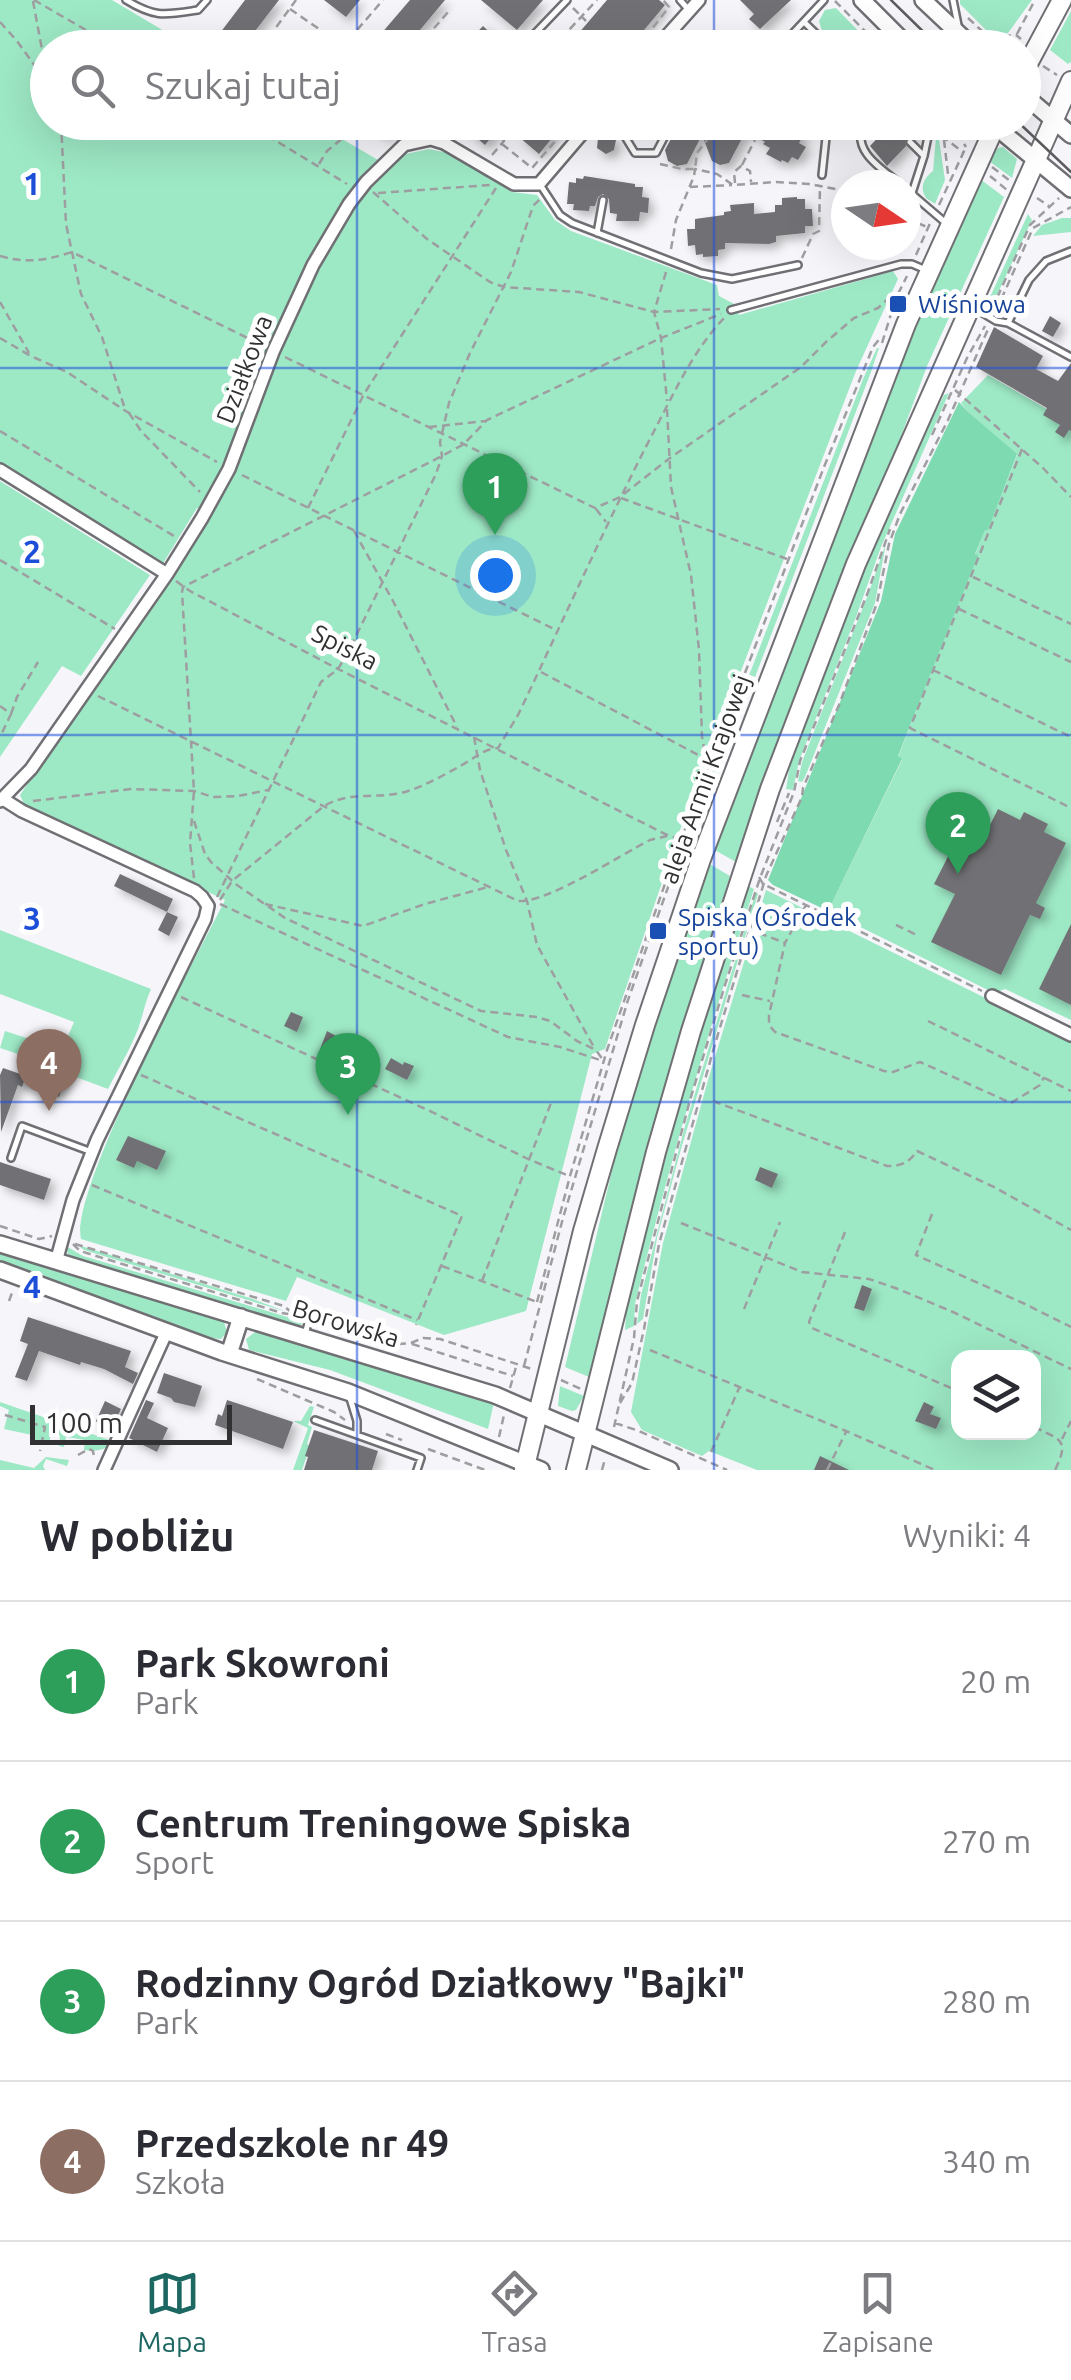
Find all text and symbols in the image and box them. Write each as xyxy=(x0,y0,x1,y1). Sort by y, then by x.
search box xyxy=(30,30,1041,140)
icon: search xyxy=(65,58,120,113)
text: Szukaj tutaj xyxy=(145,64,341,106)
text: 1 xyxy=(23,165,41,201)
north arrow xyxy=(831,170,921,260)
place label: Wiśniowa xyxy=(918,290,1026,318)
marker: Wiśniowa xyxy=(887,293,909,315)
street label: Działkowa xyxy=(211,311,277,427)
pin: 1 xyxy=(462,452,528,535)
text: 2 xyxy=(23,533,41,569)
your location xyxy=(470,550,521,601)
street label: Spiska xyxy=(307,619,383,675)
street label: aleja Armii Krajowej xyxy=(654,671,756,887)
pin: 2 xyxy=(926,792,990,874)
text: 3 xyxy=(23,900,41,936)
place label: Spiska (Ośrodek sportu) xyxy=(678,903,857,960)
marker: Spiska (Ośrodek sportu) xyxy=(647,920,669,942)
pin: 4 xyxy=(17,1028,82,1111)
pin: 3 xyxy=(316,1032,380,1115)
text: 4 xyxy=(23,1268,41,1304)
street label: Borowska xyxy=(289,1293,403,1353)
map controls xyxy=(951,1350,1041,1440)
button: layers xyxy=(951,1350,1041,1440)
scale bar xyxy=(30,1400,232,1444)
text: 100 m xyxy=(45,1407,123,1438)
text: W pobliżu xyxy=(40,1512,235,1559)
text: Wyniki: 4 xyxy=(903,1517,1031,1553)
text: Park Skowroni xyxy=(135,1642,390,1684)
text: 1 xyxy=(63,1663,82,1699)
text: 20 m xyxy=(960,1663,1031,1699)
text: Park xyxy=(135,1684,199,1720)
text: Centrum Treningowe Spiska xyxy=(135,1802,631,1844)
text: 2 xyxy=(63,1823,82,1859)
text: 270 m xyxy=(942,1823,1031,1859)
text: Sport xyxy=(135,1844,214,1880)
text: Rodzinny Ogród Działkowy "Bajki" xyxy=(135,1962,745,2004)
text: 3 xyxy=(63,1983,82,2019)
text: 280 m xyxy=(942,1983,1031,2019)
text: Park xyxy=(135,2004,199,2040)
text: Przedszkole nr 49 xyxy=(135,2122,449,2164)
text: 4 xyxy=(63,2143,82,2179)
text: 340 m xyxy=(942,2143,1031,2179)
text: Szkoła xyxy=(135,2164,226,2200)
tab: Mapa xyxy=(137,2266,207,2357)
tab: Trasa xyxy=(481,2266,548,2357)
tab: Zapisane xyxy=(822,2266,934,2357)

